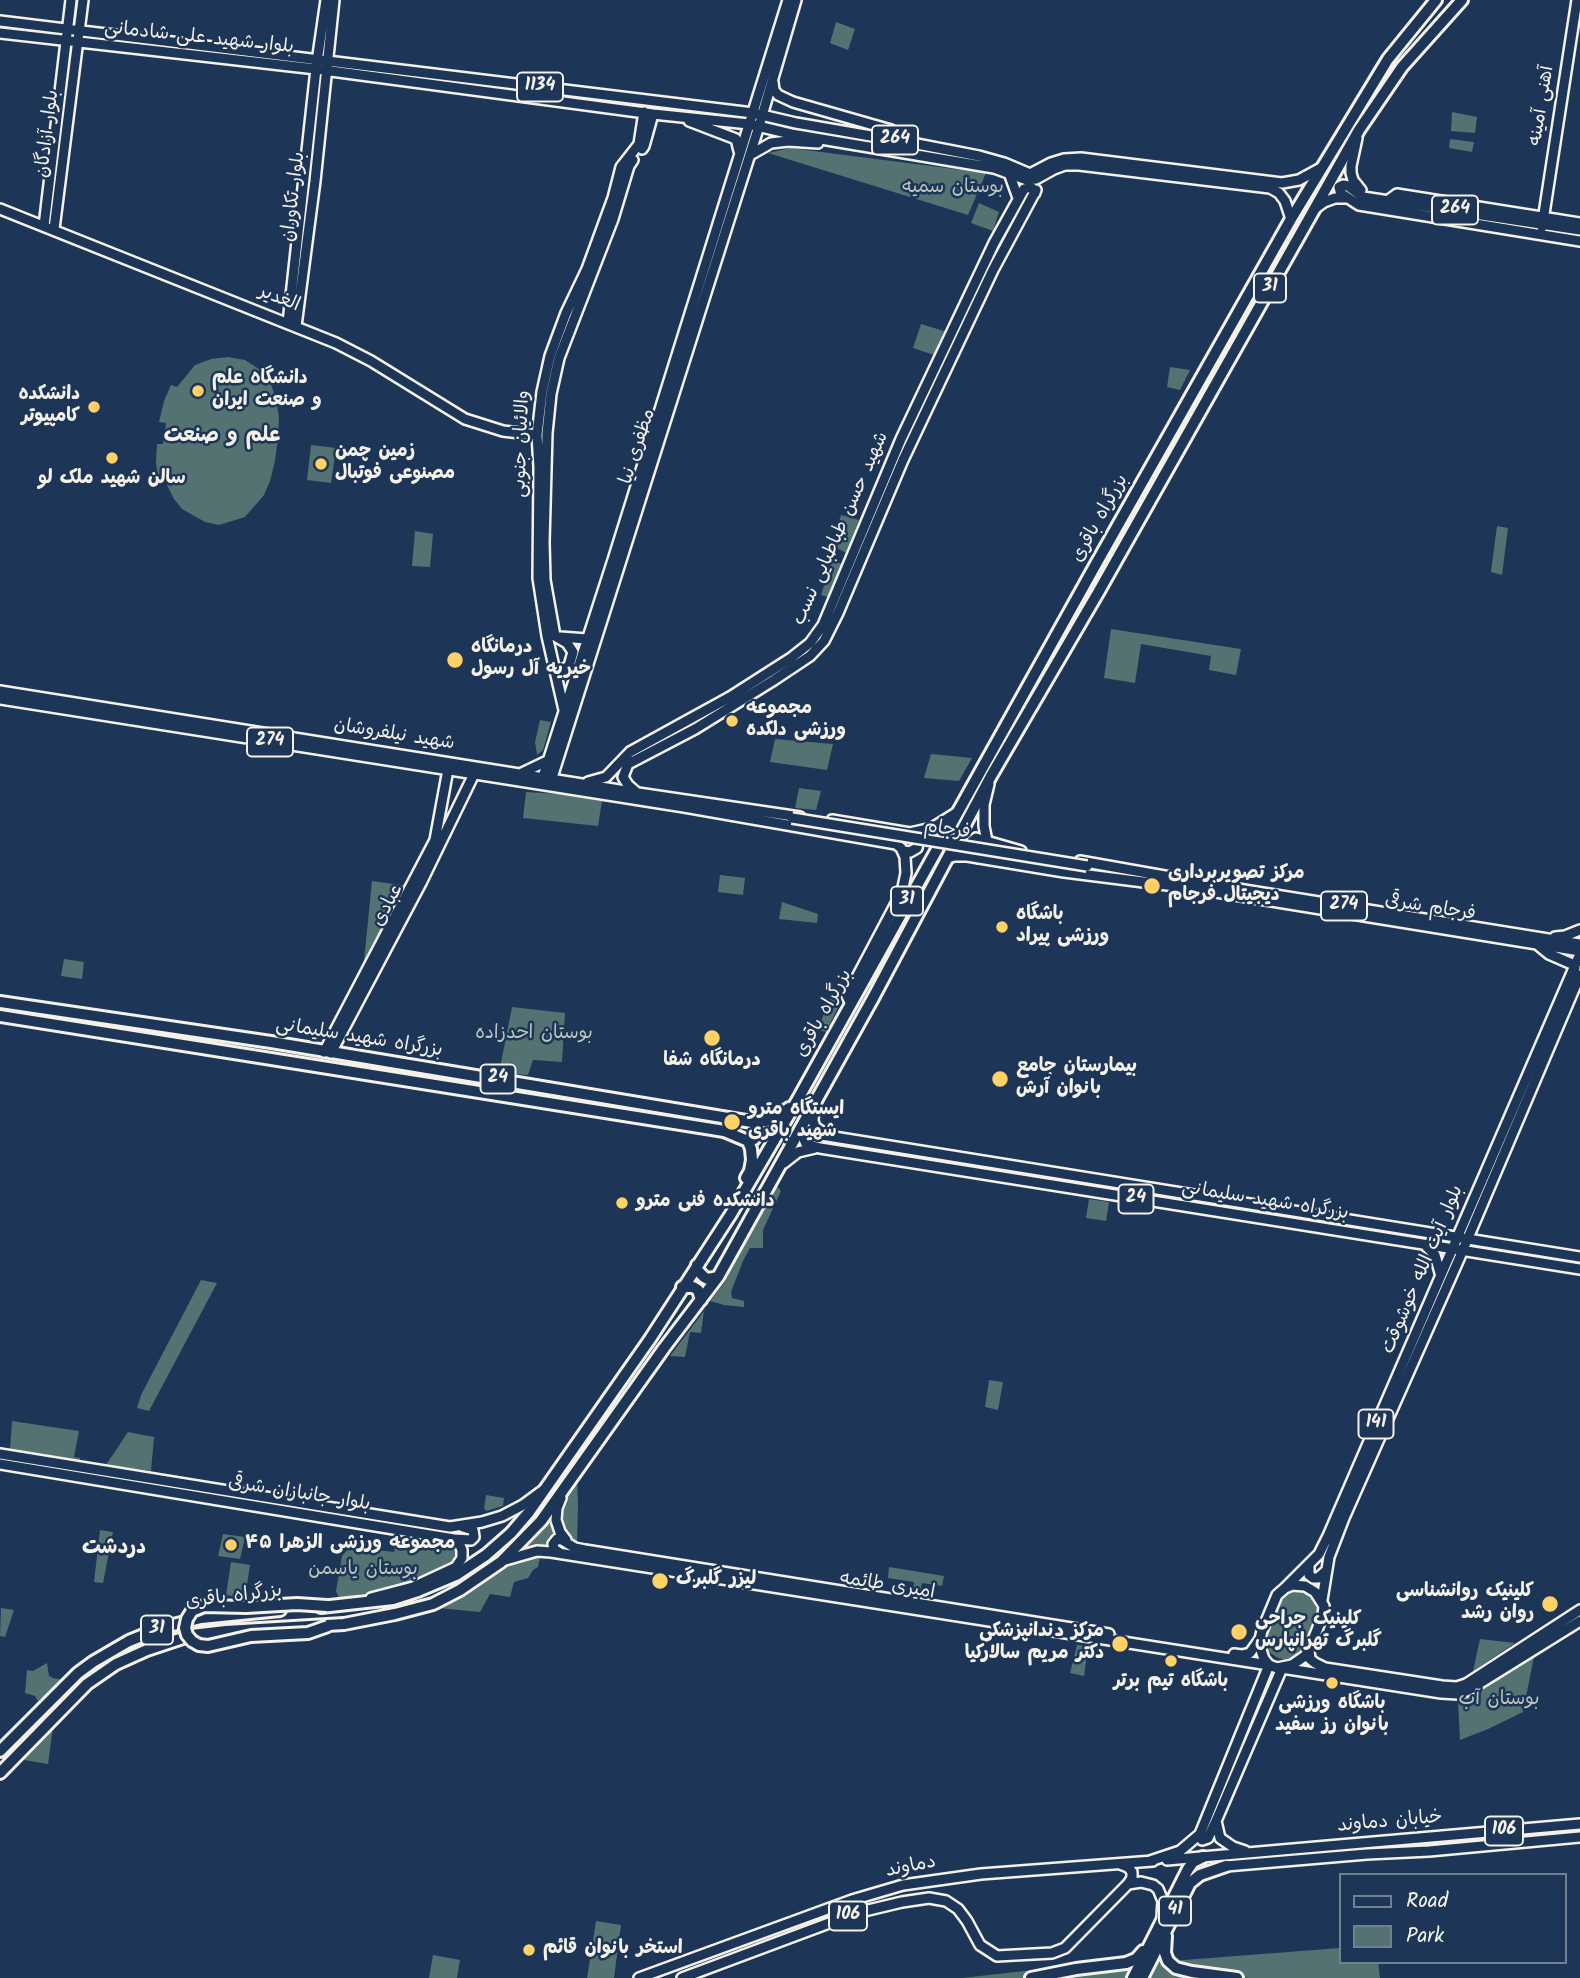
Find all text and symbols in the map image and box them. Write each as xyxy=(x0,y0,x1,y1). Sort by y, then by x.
street label: بلوار شهید علی شادمانی xyxy=(103,18,295,60)
street label: آهنی آمینه xyxy=(1525,64,1561,148)
road number: 1134 xyxy=(517,72,563,102)
street label: بلوار آزادگان xyxy=(32,89,66,179)
road number: 264 xyxy=(872,125,918,154)
street label: بلوار تکاوران xyxy=(278,151,312,243)
park label: بوستان سمیه xyxy=(902,178,1004,200)
road number: 264 xyxy=(1432,196,1478,224)
road number: 31 xyxy=(1254,274,1286,302)
street label: الغدیر xyxy=(255,282,303,318)
place label: دانشگاه علم و صنعت ایران xyxy=(212,369,322,413)
marker: دانشگاه علم و صنعت ایران xyxy=(190,383,206,399)
place label: دانشکده کامپیوتر xyxy=(18,385,80,429)
street label: والائیان جنوبی xyxy=(510,390,536,498)
marker: دانشکده کامپیوتر xyxy=(86,399,102,415)
street label: مظفری نیا xyxy=(616,406,662,488)
district label: علم و صنعت xyxy=(164,424,280,450)
street label: شهید حسن طباطبایی نسب xyxy=(789,429,895,629)
place label: زمین چمن مصنوعی فوتبال xyxy=(335,442,455,486)
marker: سالن شهید ملک لو xyxy=(104,450,120,466)
marker: زمین چمن مصنوعی فوتبال xyxy=(313,456,329,472)
place label: سالن شهید ملک لو xyxy=(38,469,186,491)
street label: بزرگراه باقری xyxy=(1067,471,1135,567)
place label: درمانگاه خیریه آل رسول xyxy=(471,638,591,682)
marker: درمانگاه خیریه آل رسول xyxy=(445,650,465,670)
place label: مجموعه ورزشی دلکده xyxy=(746,699,846,743)
marker: مجموعه ورزشی دلکده xyxy=(724,713,740,729)
street label: شهید نیلفروشان xyxy=(332,715,456,757)
road number: 274 xyxy=(247,728,293,756)
street label: فرجام xyxy=(922,816,972,846)
place label: مرکز تصویربرداری دیجیتال فرجام xyxy=(1168,864,1305,908)
marker: مرکز تصویربرداری دیجیتال فرجام xyxy=(1142,876,1162,896)
street label: عبادی xyxy=(368,881,410,931)
road number: 31 xyxy=(891,887,923,916)
road number: 274 xyxy=(1321,891,1367,920)
street label: فرجام شرقی xyxy=(1383,891,1477,927)
place label: باشگاه ورزشی پیراد xyxy=(1016,905,1109,949)
marker: باشگاه ورزشی پیراد xyxy=(994,919,1010,935)
street label: بزرگراه باقری xyxy=(791,966,859,1062)
street label: بزرگراه شهید سلیمانی xyxy=(274,1015,444,1063)
park label: بوستان احدزاده xyxy=(475,1024,593,1046)
marker: درمانگاه شفا xyxy=(702,1028,722,1048)
place label: درمانگاه شفا xyxy=(663,1051,761,1073)
place label: بیمارستان جامع بانوان آرش xyxy=(1016,1057,1137,1101)
road number: 24 xyxy=(480,1064,516,1094)
marker: بیمارستان جامع بانوان آرش xyxy=(990,1069,1010,1089)
place label: ایستگاه مترو شهید باقری xyxy=(748,1100,844,1144)
marker: ایستگاه مترو شهید باقری xyxy=(722,1112,742,1132)
street label: بزرگراه شهید سلیمانی xyxy=(1180,1178,1350,1226)
street label: بلوار آیت الله خوشوقت xyxy=(1378,1182,1470,1358)
road number: 24 xyxy=(1118,1184,1154,1214)
place label: دانشکده فنی مترو xyxy=(636,1192,774,1214)
marker: دانشکده فنی مترو xyxy=(614,1195,630,1211)
road number: 141 xyxy=(1358,1409,1394,1438)
street label: بلوار جانبازان شرقی xyxy=(226,1473,372,1517)
place label: مجموعه ورزشی الزهرا ۴۵ xyxy=(245,1534,455,1556)
district label: دردشت xyxy=(82,1536,146,1562)
marker: مجموعه ورزشی الزهرا ۴۵ xyxy=(223,1537,239,1553)
park label: بوستان یاسمن xyxy=(308,1560,418,1582)
street label: امیری طائمه xyxy=(838,1568,936,1606)
place label: لیزر گلبرگ xyxy=(676,1570,756,1592)
marker: لیزر گلبرگ xyxy=(650,1571,670,1591)
street label: بزرگراه باقری xyxy=(184,1581,284,1615)
place label: کلینیک روانشناسی روان رشد xyxy=(1396,1582,1534,1626)
marker: کلینیک روانشناسی روان رشد xyxy=(1540,1594,1560,1614)
place label: کلینیک جراحی گلبرگ تهرانپارس xyxy=(1255,1610,1382,1654)
road number: 31 xyxy=(141,1616,173,1644)
place label: مرکز دندانپزشکی دکتر مریم سالارکیا xyxy=(965,1622,1104,1666)
marker: کلینیک جراحی گلبرگ تهرانپارس xyxy=(1229,1622,1249,1642)
marker: مرکز دندانپزشکی دکتر مریم سالارکیا xyxy=(1110,1634,1130,1654)
marker: باشگاه تیم برتر xyxy=(1163,1653,1179,1669)
place label: باشگاه تیم برتر xyxy=(1114,1672,1228,1694)
marker: باشگاه ورزشی بانوان رز سفید xyxy=(1324,1675,1340,1691)
park label: بوستان آب xyxy=(1459,1690,1539,1712)
place label: باشگاه ورزشی بانوان رز سفید xyxy=(1275,1694,1389,1738)
street label: خیابان دماوند xyxy=(1337,1807,1443,1839)
road number: 106 xyxy=(1485,1816,1523,1845)
street label: دماوند xyxy=(884,1852,938,1884)
legend xyxy=(1338,1873,1566,1964)
text: Road xyxy=(1406,1885,1448,1918)
road number: 41 xyxy=(1159,1896,1191,1926)
road number: 106 xyxy=(829,1902,867,1930)
text: Park xyxy=(1406,1920,1444,1953)
place label: استخر بانوان قائم xyxy=(543,1939,683,1961)
marker: استخر بانوان قائم xyxy=(521,1942,537,1958)

